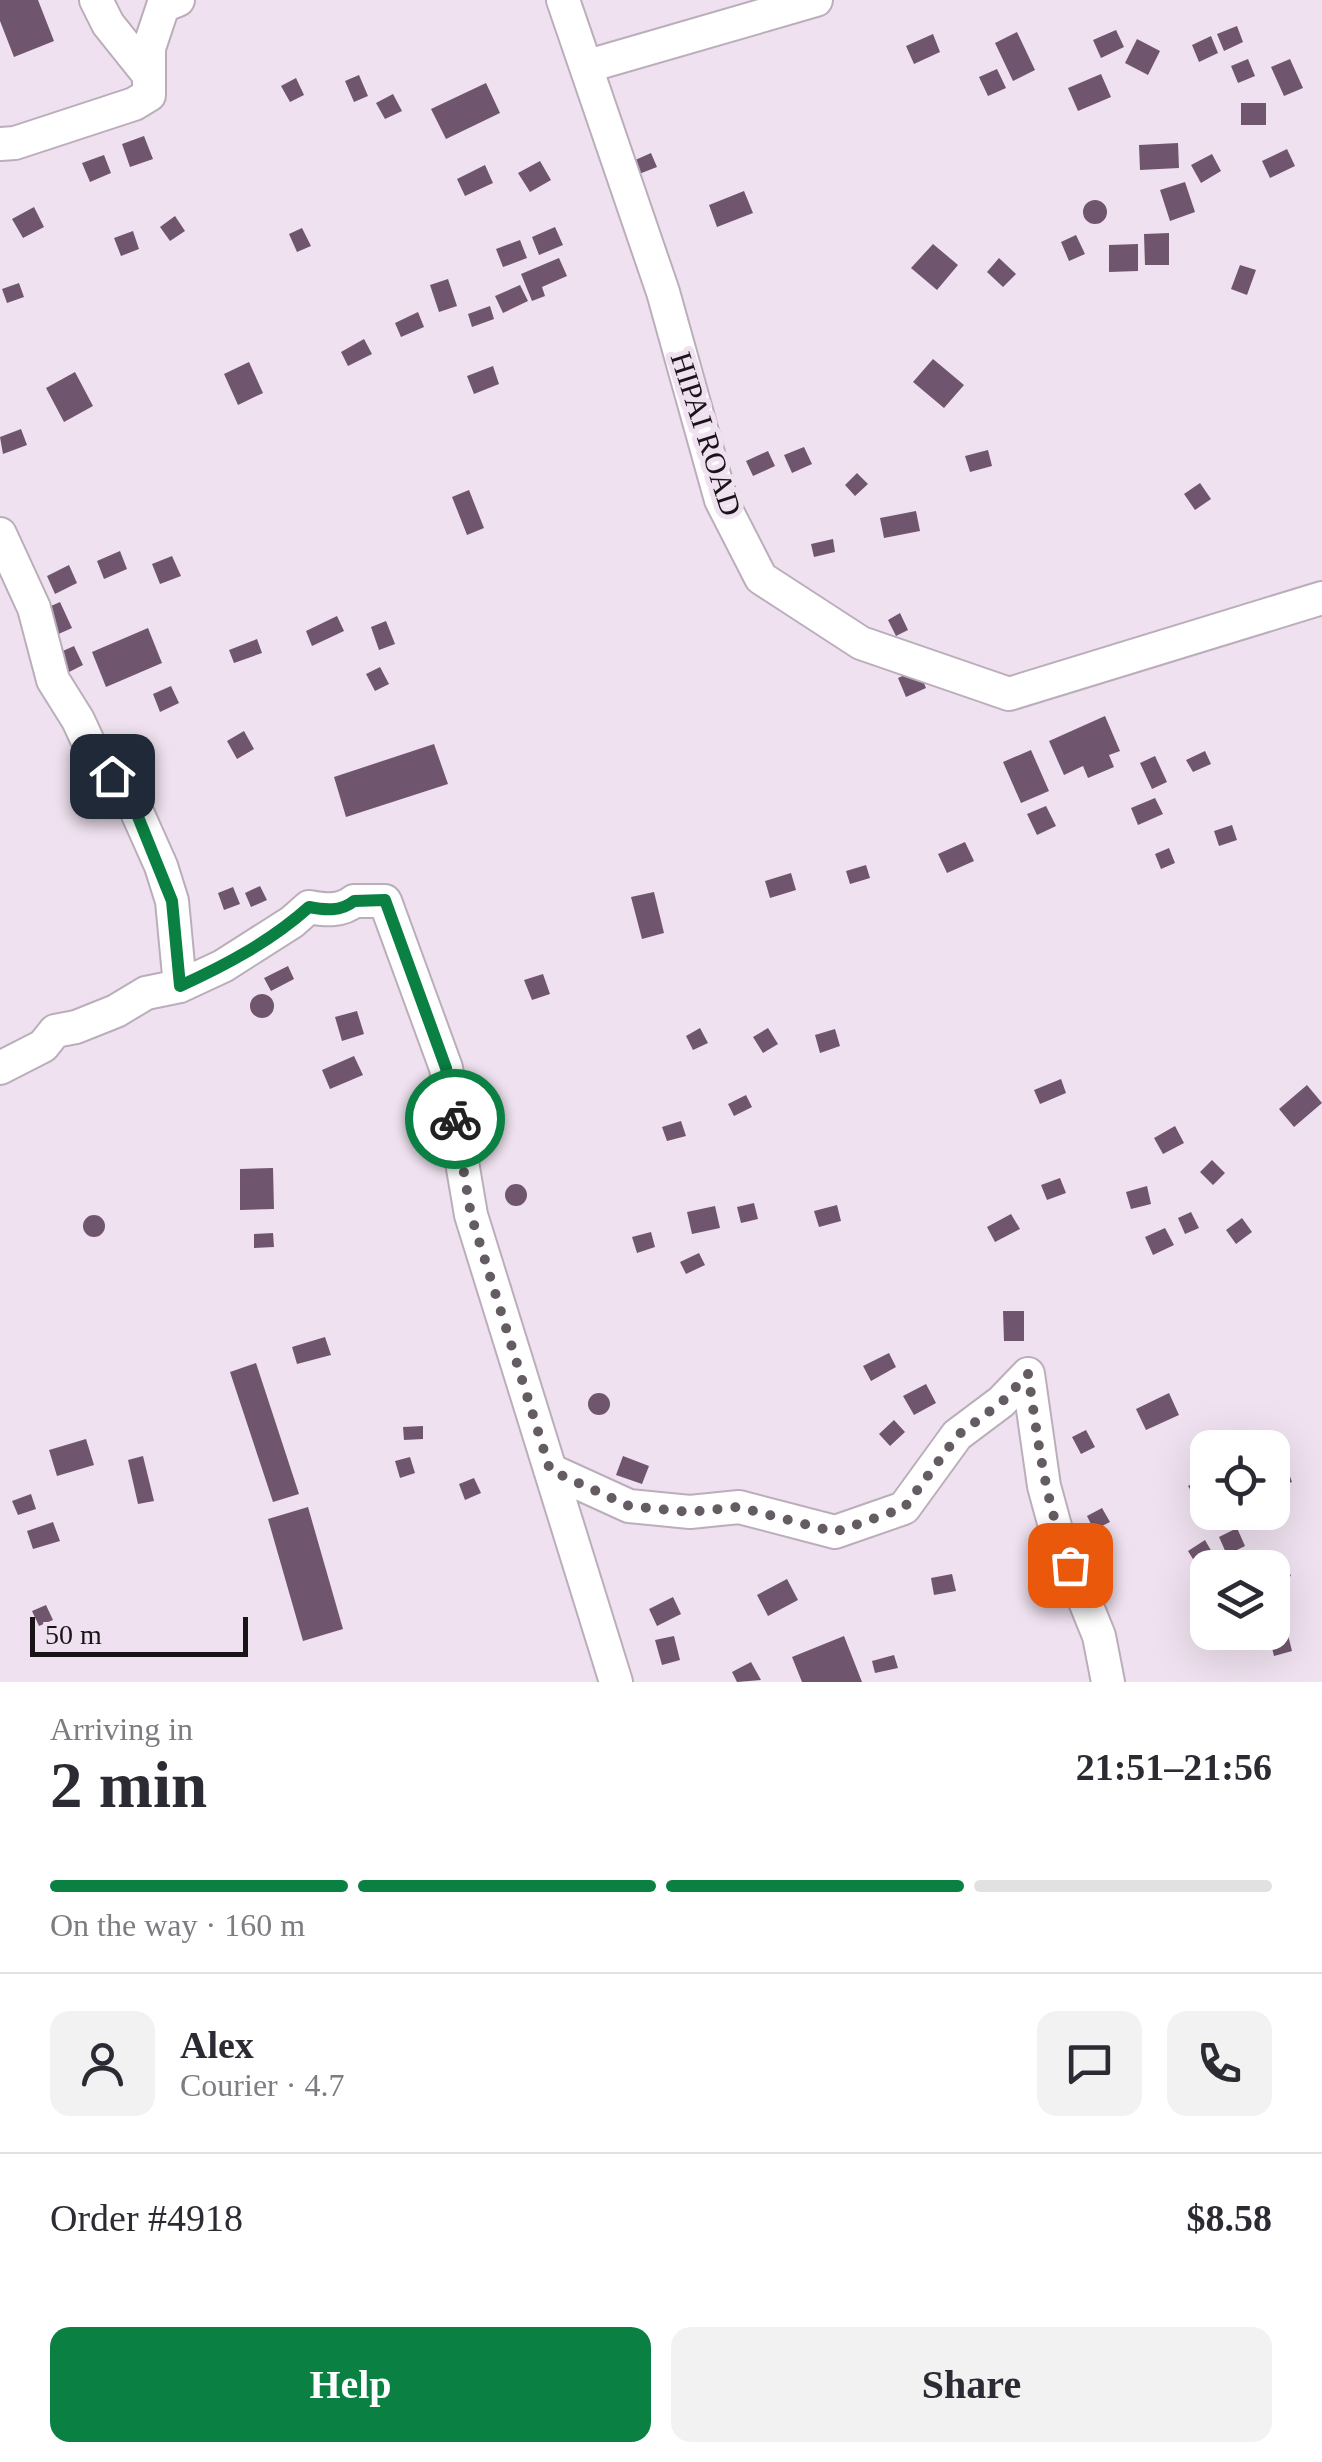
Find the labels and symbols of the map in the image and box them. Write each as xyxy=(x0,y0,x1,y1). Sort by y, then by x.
street label: HIPAI ROAD xyxy=(665,348,748,520)
pin xyxy=(70,734,155,819)
courier xyxy=(405,1069,505,1169)
pin xyxy=(1028,1523,1113,1608)
scale bar xyxy=(30,1612,248,1656)

